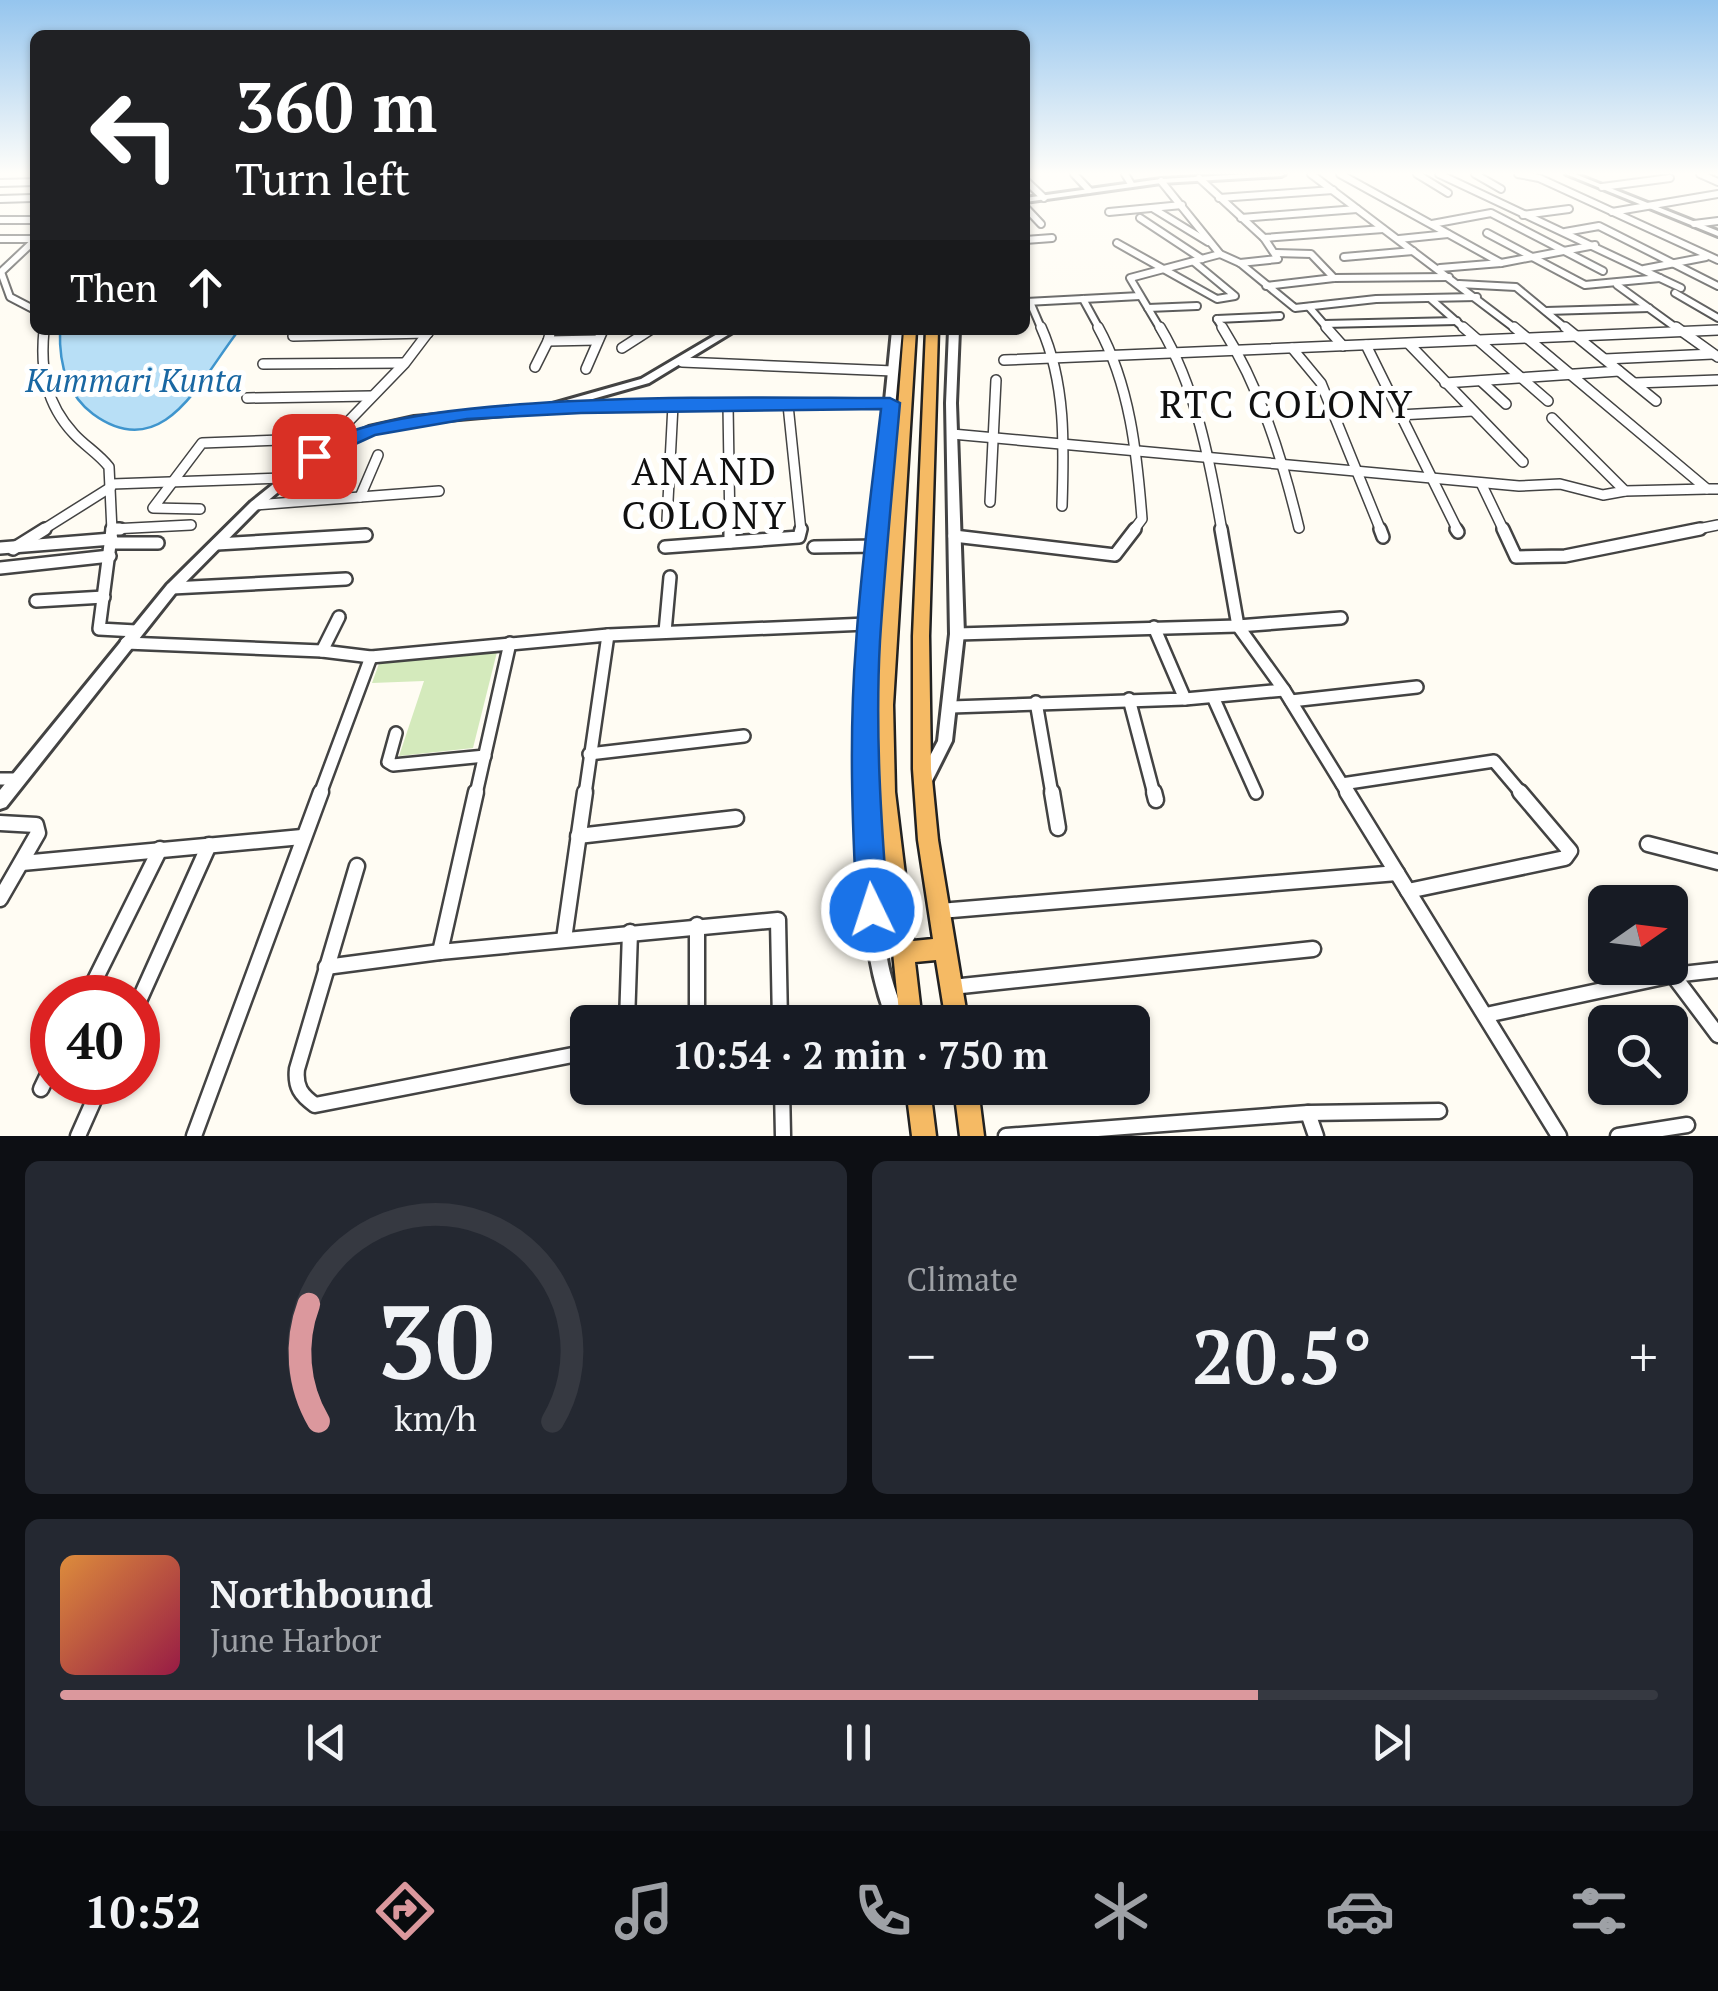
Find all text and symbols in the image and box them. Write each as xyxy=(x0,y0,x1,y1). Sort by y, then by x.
text: 360 m xyxy=(235,59,437,152)
icon: left xyxy=(70,70,200,200)
text: Turn left xyxy=(235,148,410,208)
icon: ahead xyxy=(178,260,233,315)
text: Then xyxy=(70,263,158,313)
water label: Kummari Kunta xyxy=(24,359,243,401)
district label: RTC COLONY xyxy=(1159,379,1415,429)
pin xyxy=(272,414,357,499)
icon: arrive xyxy=(287,429,342,484)
district label: ANAND COLONY xyxy=(621,446,789,540)
position arrow xyxy=(820,858,924,962)
north arrow xyxy=(1588,885,1688,985)
map controls xyxy=(1588,885,1688,1105)
speed limit sign: 40 xyxy=(30,975,160,1105)
button: search xyxy=(1588,1005,1688,1105)
text: 10:54 · 2 min · 750 m xyxy=(672,1030,1048,1080)
text: Climate xyxy=(907,1258,1018,1300)
text: 30 xyxy=(377,1271,495,1409)
text: 20.5° xyxy=(1192,1306,1372,1405)
text: − xyxy=(907,1319,936,1392)
text: + xyxy=(1629,1319,1658,1392)
text: km/h xyxy=(394,1394,477,1441)
text: Northbound xyxy=(210,1569,433,1619)
text: June Harbor xyxy=(210,1619,381,1661)
icon: previous xyxy=(299,1715,354,1770)
icon: pause xyxy=(831,1715,886,1770)
icon: next xyxy=(1364,1715,1419,1770)
icon: directions xyxy=(370,1876,440,1946)
icon: music xyxy=(609,1876,679,1946)
icon: phone xyxy=(848,1876,918,1946)
icon: climate xyxy=(1086,1876,1156,1946)
icon: car xyxy=(1325,1876,1395,1946)
icon: filters xyxy=(1564,1876,1634,1946)
text: 10:52 xyxy=(84,1881,201,1941)

